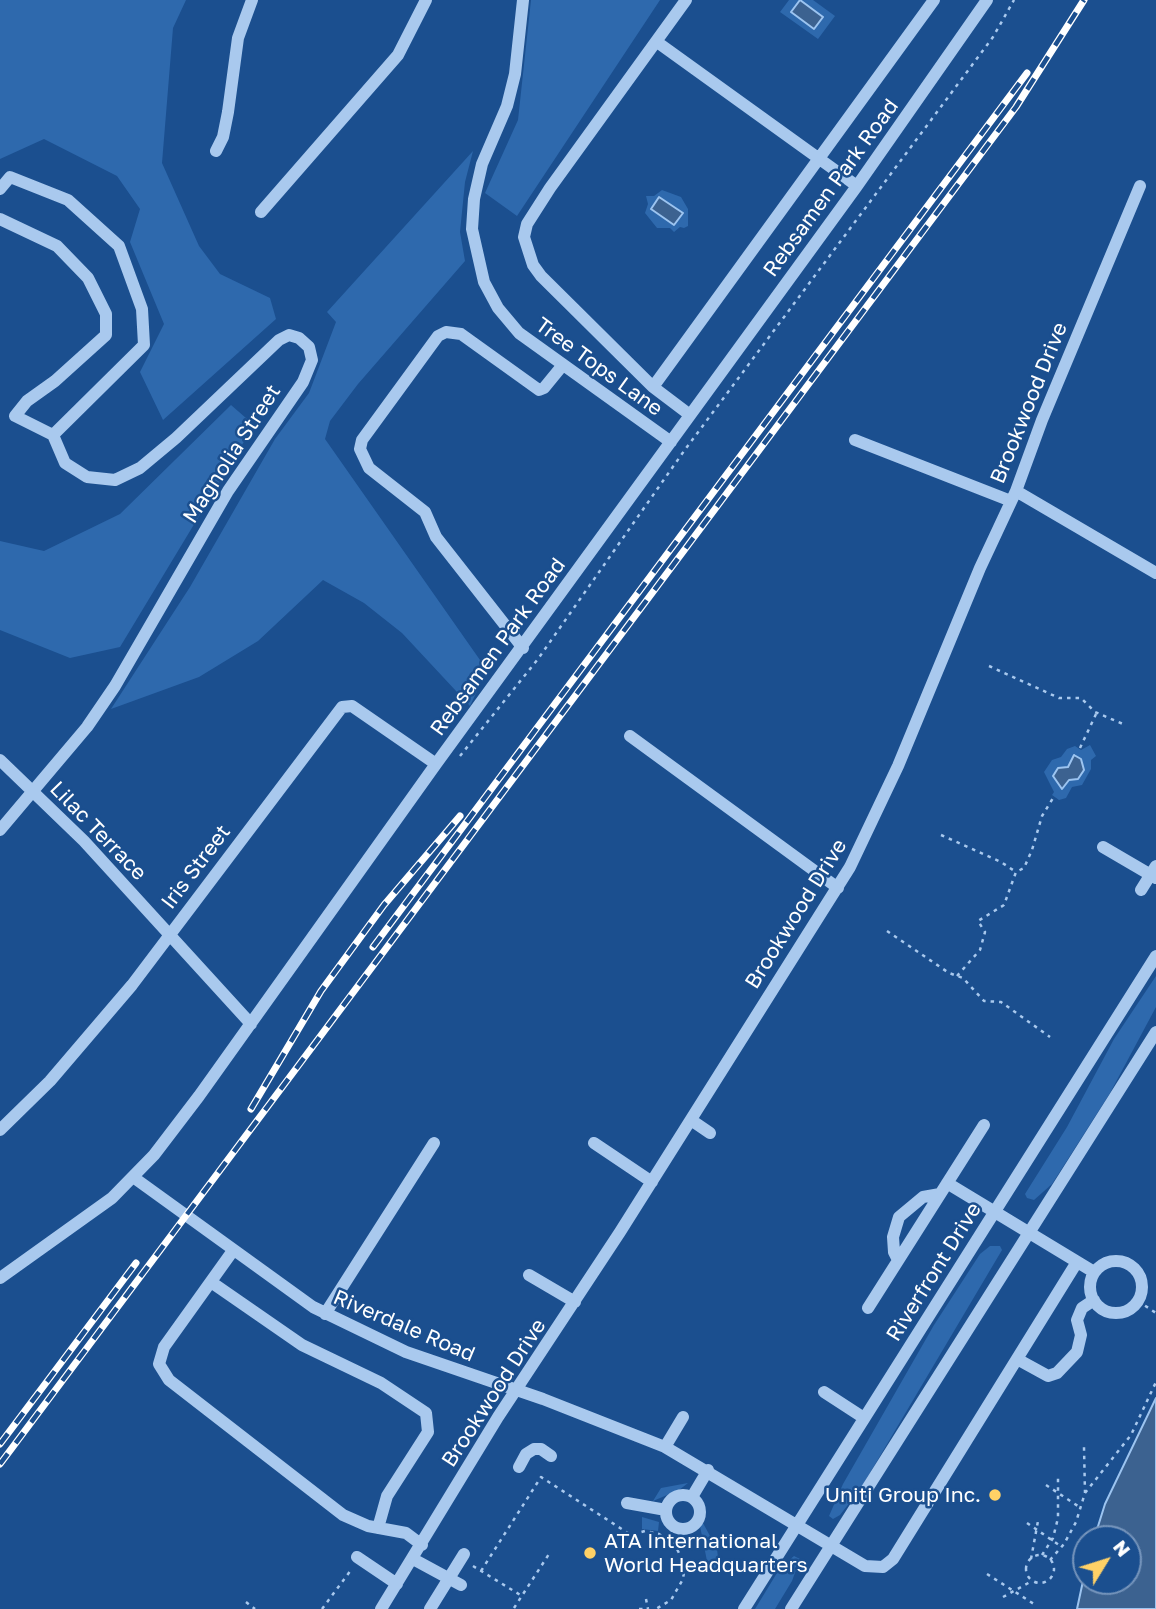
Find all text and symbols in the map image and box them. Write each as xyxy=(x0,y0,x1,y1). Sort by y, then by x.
street label: Rebsamen Park Road xyxy=(758,94,904,282)
street label: Tree Tops Lane xyxy=(531,312,667,422)
street label: Brookwood Drive xyxy=(985,319,1073,487)
street label: Magnolia Street xyxy=(178,380,286,528)
street label: Rebsamen Park Road xyxy=(425,553,571,741)
street label: Lilac Terrace xyxy=(45,776,151,886)
street label: Iris Street xyxy=(156,820,236,914)
street label: Brookwood Drive xyxy=(740,835,852,993)
street label: Riverfront Drive xyxy=(881,1198,987,1346)
street label: Riverdale Road xyxy=(329,1285,479,1367)
street label: Brookwood Drive xyxy=(437,1314,551,1472)
place label: Uniti Group Inc. xyxy=(825,1482,981,1508)
marker: Uniti Group Inc. xyxy=(987,1487,1003,1503)
north arrow xyxy=(1072,1525,1142,1595)
place label: ATA International World Headquarters xyxy=(604,1528,808,1578)
text: N xyxy=(1109,1535,1136,1561)
marker: ATA International World Headquarters xyxy=(582,1545,598,1561)

